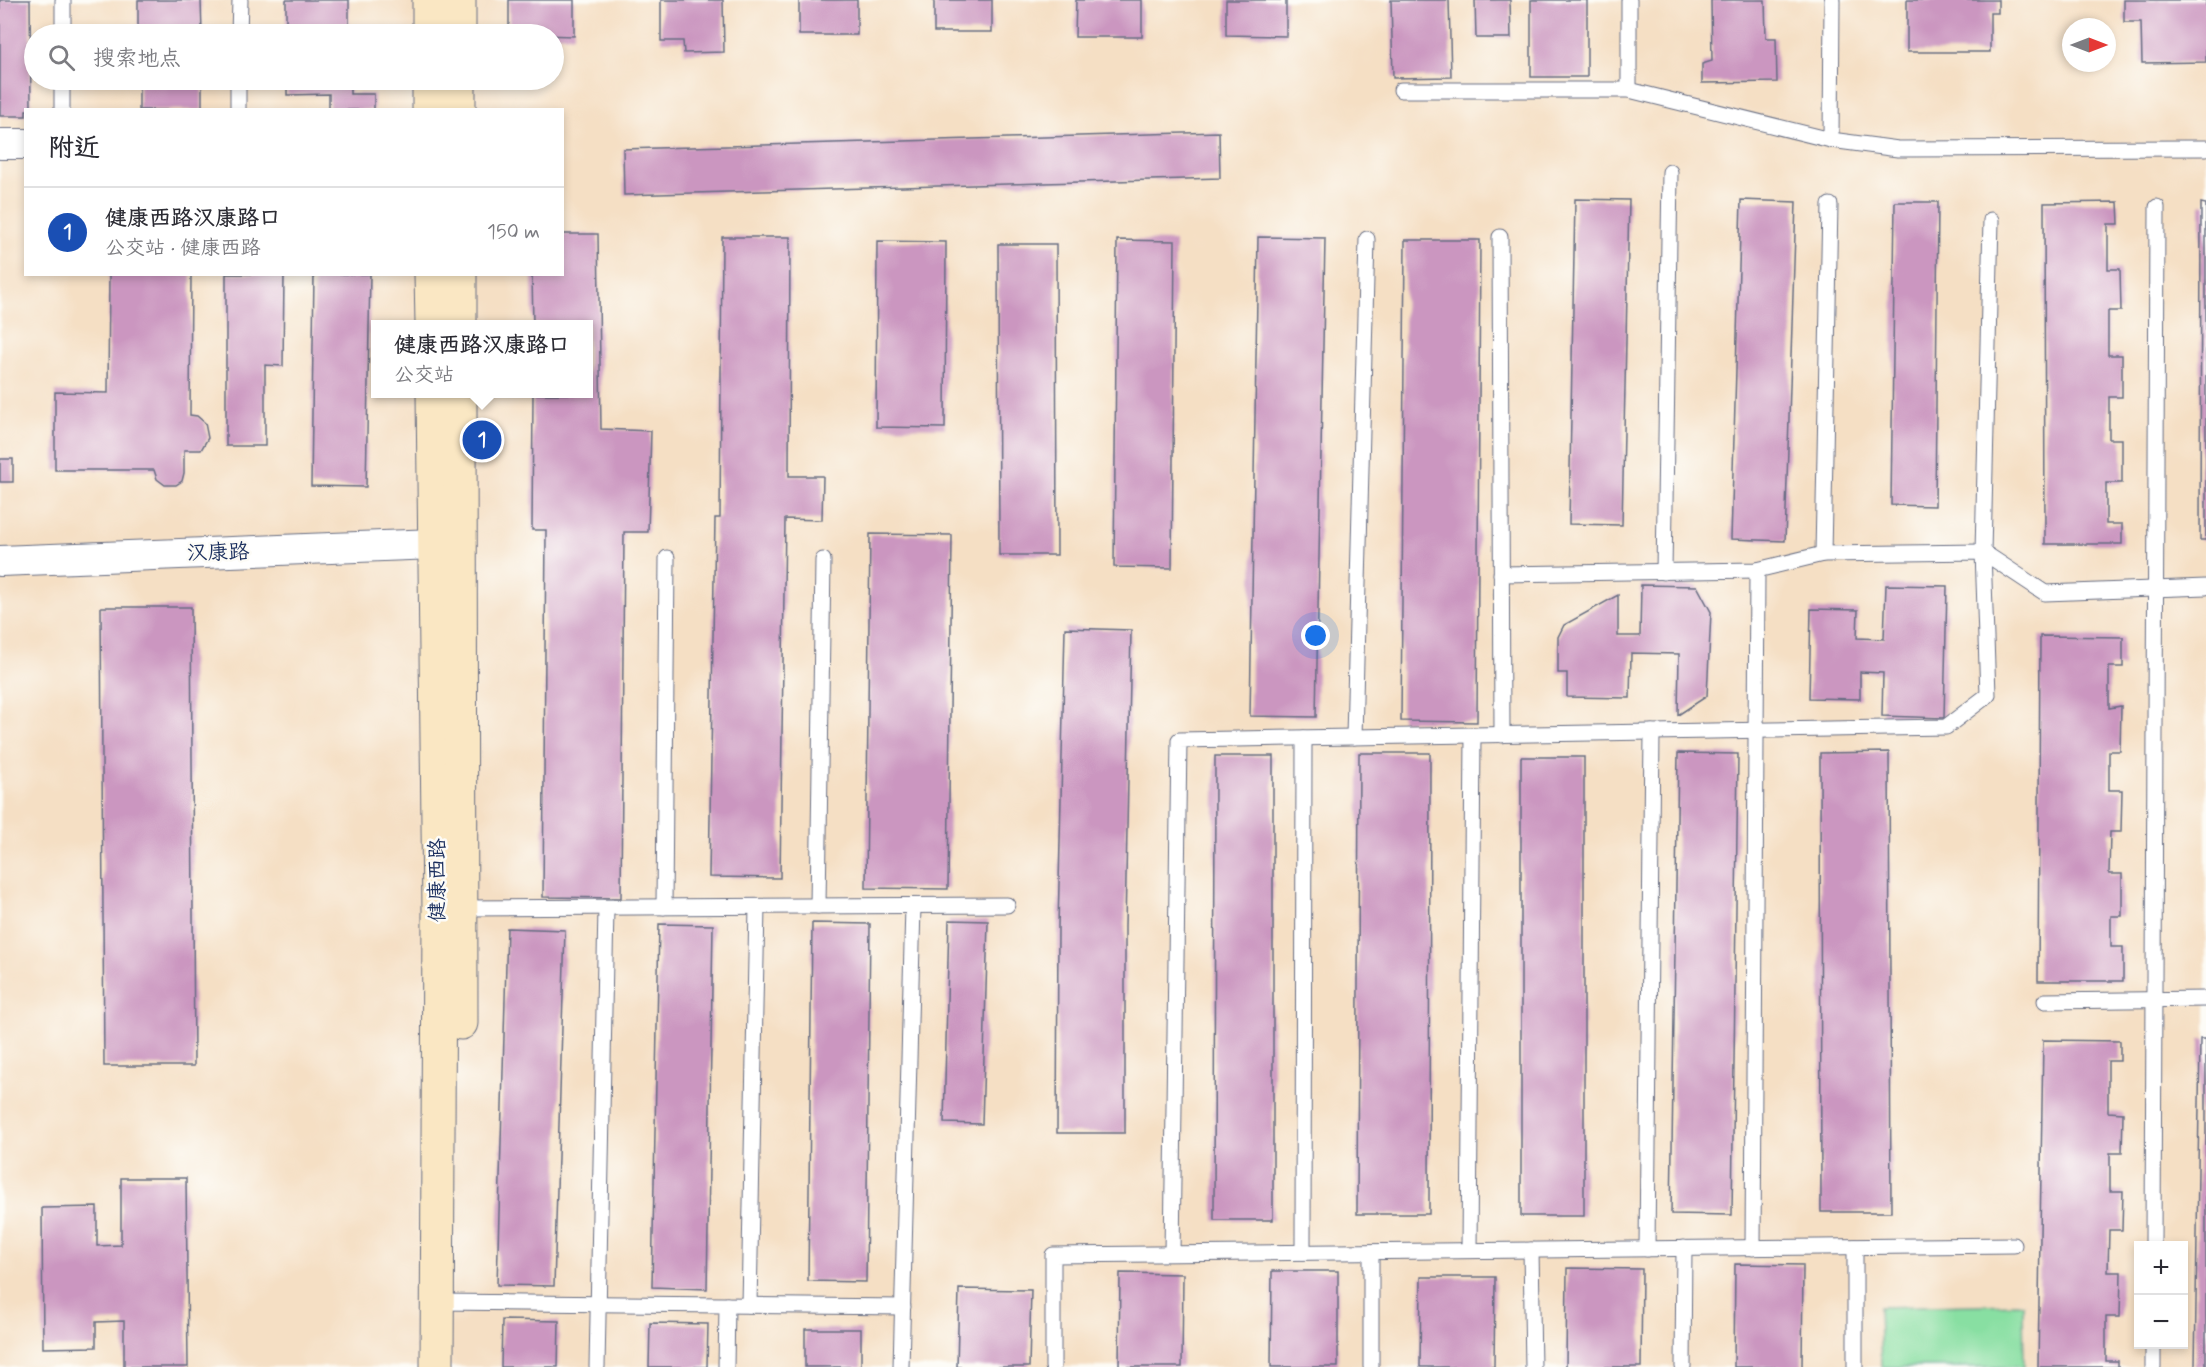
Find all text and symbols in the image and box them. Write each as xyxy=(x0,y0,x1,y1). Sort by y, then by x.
north arrow xyxy=(2062,18,2116,72)
search box xyxy=(24,24,564,90)
icon: search xyxy=(45,41,78,74)
text: 搜索地点 xyxy=(93,45,181,73)
text: 附近 xyxy=(48,132,100,166)
text: 健康西路汉康路口 xyxy=(105,205,281,233)
text: 1 xyxy=(63,219,72,246)
text: 150 m xyxy=(487,219,540,246)
text: 公交站 · 健康西路 xyxy=(105,235,260,262)
popup xyxy=(371,320,593,398)
text: 健康西路汉康路口 xyxy=(394,332,570,360)
text: 公交站 xyxy=(394,362,454,389)
pin: 1 xyxy=(462,418,502,462)
street label: 汉康路 xyxy=(186,538,250,568)
your location xyxy=(1301,621,1330,650)
street label: 健康西路 xyxy=(424,838,452,922)
map controls xyxy=(2134,1241,2188,1349)
button: + xyxy=(2134,1241,2188,1295)
button: − xyxy=(2134,1295,2188,1349)

